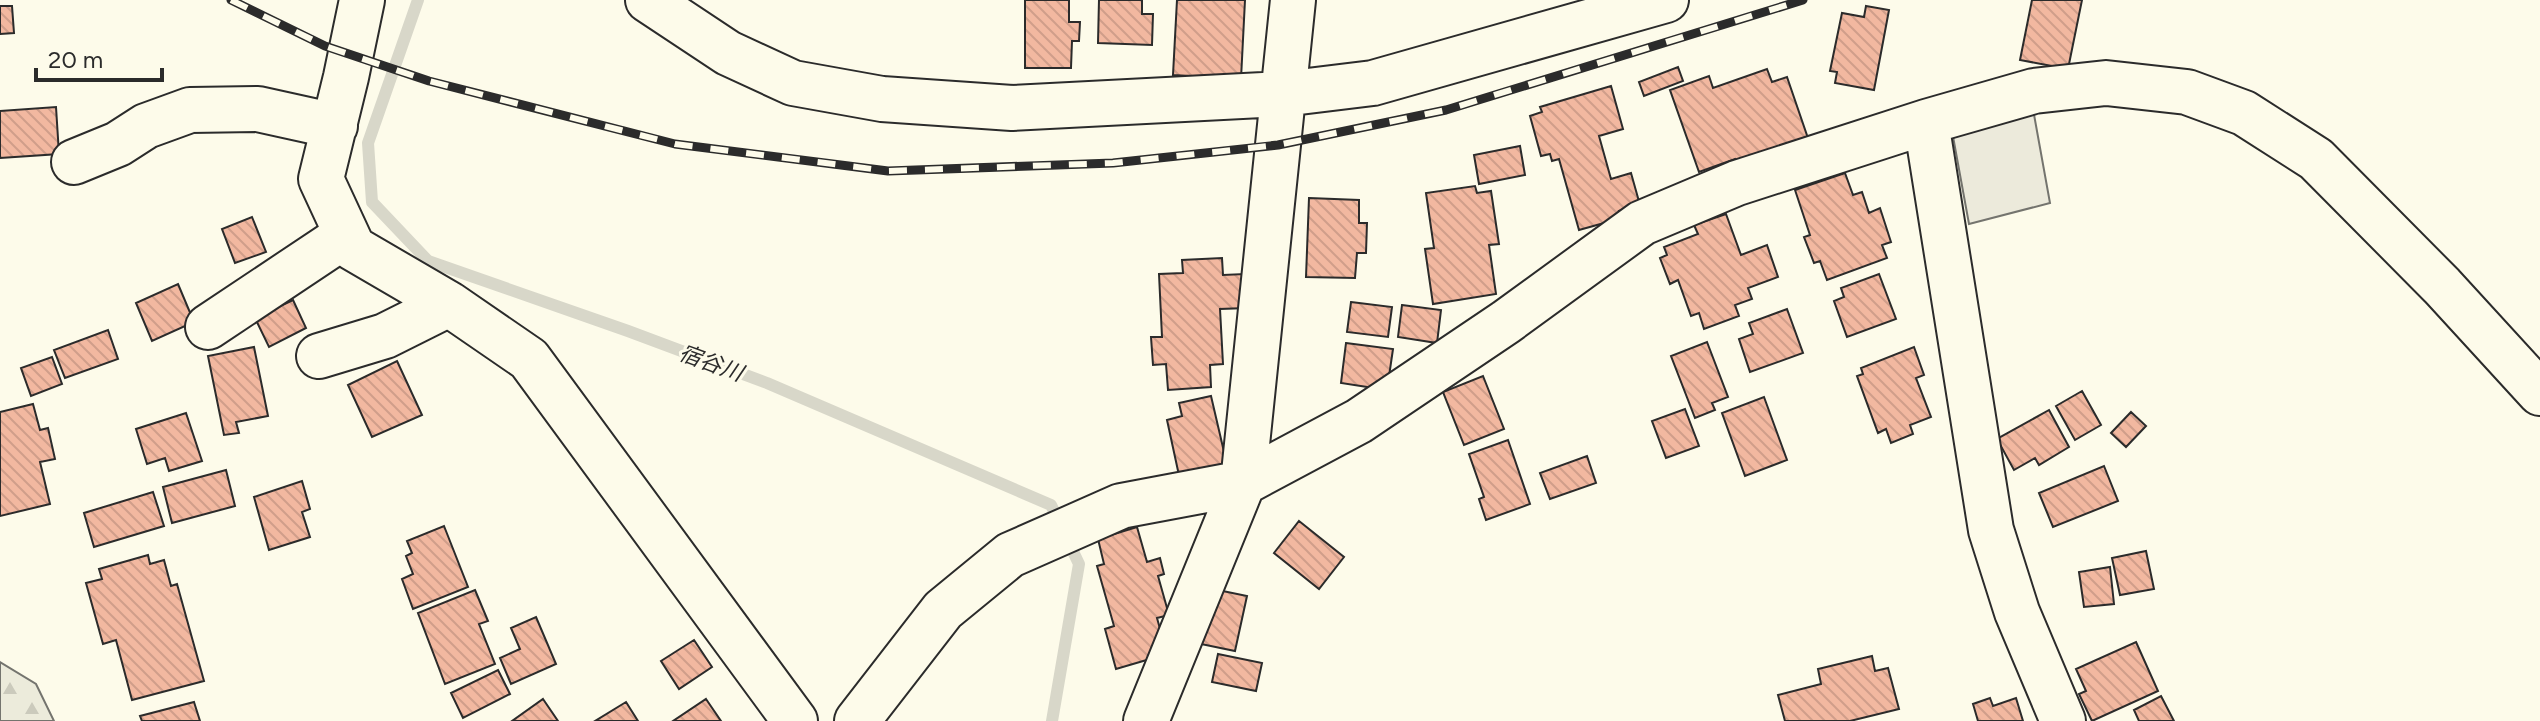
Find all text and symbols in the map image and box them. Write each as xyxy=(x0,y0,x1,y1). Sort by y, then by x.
scale bar xyxy=(36,32,162,82)
text: 20 m xyxy=(48,45,103,74)
water label: 宿谷川 xyxy=(675,339,748,388)

